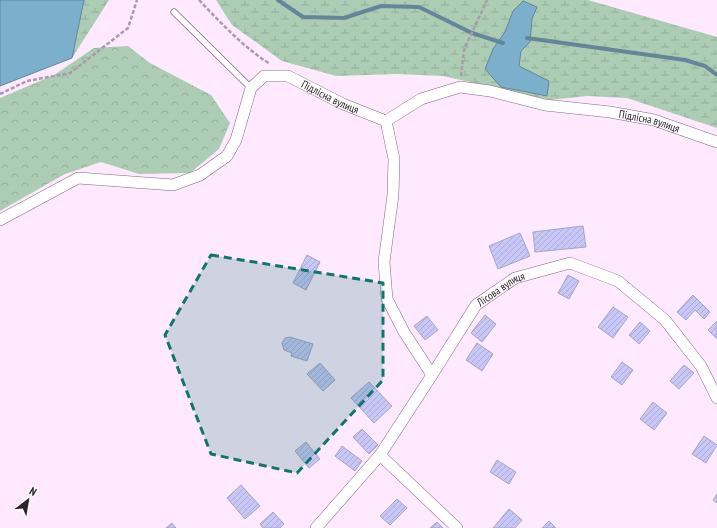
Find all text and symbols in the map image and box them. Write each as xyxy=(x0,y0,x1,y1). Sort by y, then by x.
street label: Підлісна вулиця xyxy=(299,77,361,117)
street label: Підлісна вулиця xyxy=(618,107,682,135)
street label: Лісова вулиця xyxy=(473,269,526,310)
north arrow xyxy=(8,480,48,520)
text: N xyxy=(27,484,39,499)

